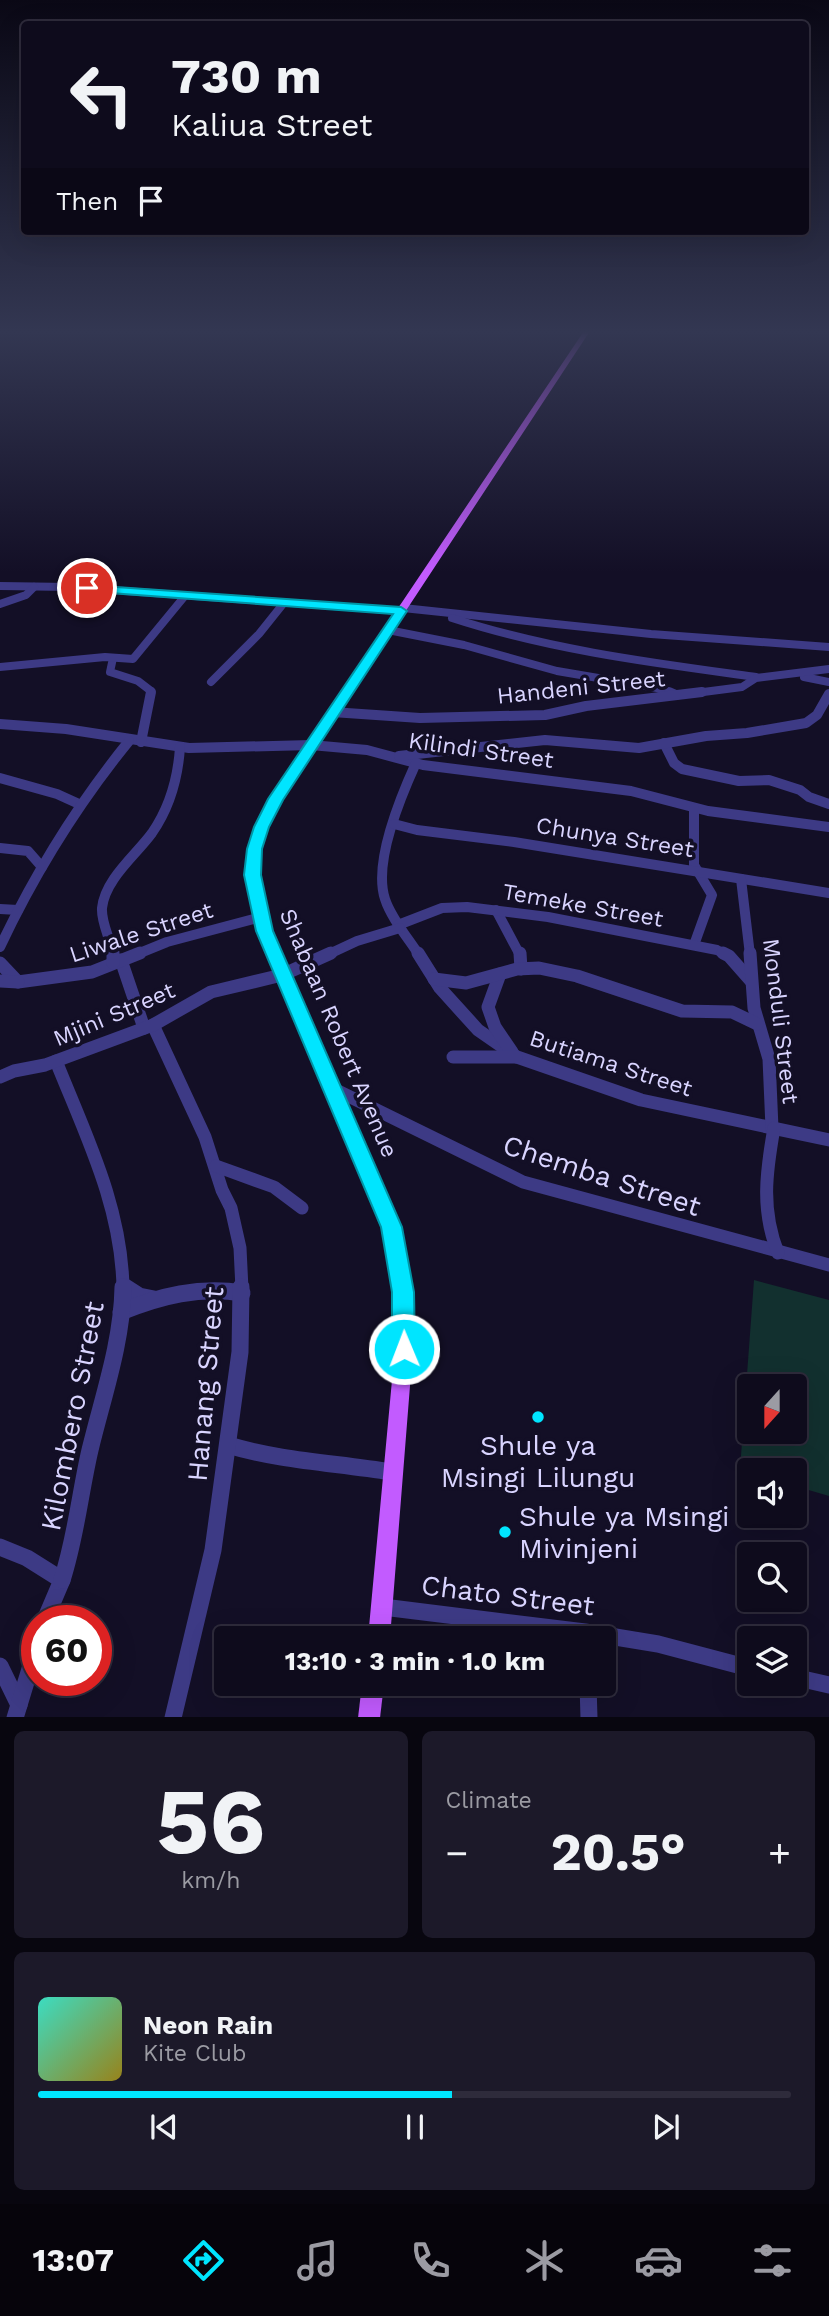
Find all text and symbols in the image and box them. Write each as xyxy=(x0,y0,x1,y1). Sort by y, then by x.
text: 730 m xyxy=(171,47,322,105)
icon: left xyxy=(56,49,147,140)
text: Kaliua Street xyxy=(171,106,372,144)
icon: arrive xyxy=(132,182,170,220)
text: Then xyxy=(56,186,118,216)
pin xyxy=(57,558,117,618)
icon: arrive xyxy=(68,569,106,607)
street label: Handeni Street xyxy=(496,665,667,710)
street label: Kilindi Street xyxy=(407,727,556,774)
street label: Chunya Street xyxy=(534,812,696,863)
street label: Temeke Street xyxy=(500,878,666,933)
street label: Liwale Street xyxy=(66,896,217,968)
street label: Shabaan Robert Avenue xyxy=(274,905,403,1162)
street label: Monduli Street xyxy=(757,937,804,1106)
street label: Mjini Street xyxy=(49,977,179,1052)
street label: Butiama Street xyxy=(526,1024,696,1103)
street label: Chemba Street xyxy=(499,1128,705,1223)
street label: Hanang Street xyxy=(181,1285,230,1483)
street label: Kilombero Street xyxy=(34,1298,111,1534)
position arrow xyxy=(367,1312,441,1386)
north arrow xyxy=(737,1374,807,1444)
map controls xyxy=(737,1374,807,1696)
marker: Shule ya Msingi Lilungu xyxy=(530,1409,546,1425)
place label: Shule ya Msingi Lilungu xyxy=(441,1429,635,1494)
button: sound xyxy=(737,1458,807,1528)
place label: Shule ya Msingi Mivinjeni xyxy=(519,1500,730,1565)
marker: Shule ya Msingi Mivinjeni xyxy=(497,1524,513,1540)
button: search xyxy=(737,1542,807,1612)
street label: Chato Street xyxy=(419,1569,597,1623)
speed limit sign: 60 xyxy=(21,1605,112,1696)
button: layers xyxy=(737,1626,807,1696)
text: 13:10 · 3 min · 1.0 km xyxy=(285,1646,545,1676)
text: 56 xyxy=(156,1768,265,1875)
text: Climate xyxy=(446,1787,532,1814)
text: 20.5° xyxy=(551,1822,686,1883)
text: − xyxy=(446,1831,468,1875)
text: + xyxy=(768,1831,791,1875)
text: km/h xyxy=(181,1867,240,1894)
text: Neon Rain xyxy=(143,2010,273,2040)
text: Kite Club xyxy=(143,2040,246,2067)
icon: previous xyxy=(145,2108,183,2146)
icon: pause xyxy=(396,2108,434,2146)
icon: next xyxy=(647,2108,685,2146)
icon: directions xyxy=(179,2236,228,2285)
icon: music xyxy=(293,2236,342,2285)
icon: phone xyxy=(406,2236,455,2285)
icon: climate xyxy=(520,2236,569,2285)
icon: car xyxy=(634,2236,683,2285)
icon: filters xyxy=(748,2236,797,2285)
text: 13:07 xyxy=(32,2241,114,2279)

